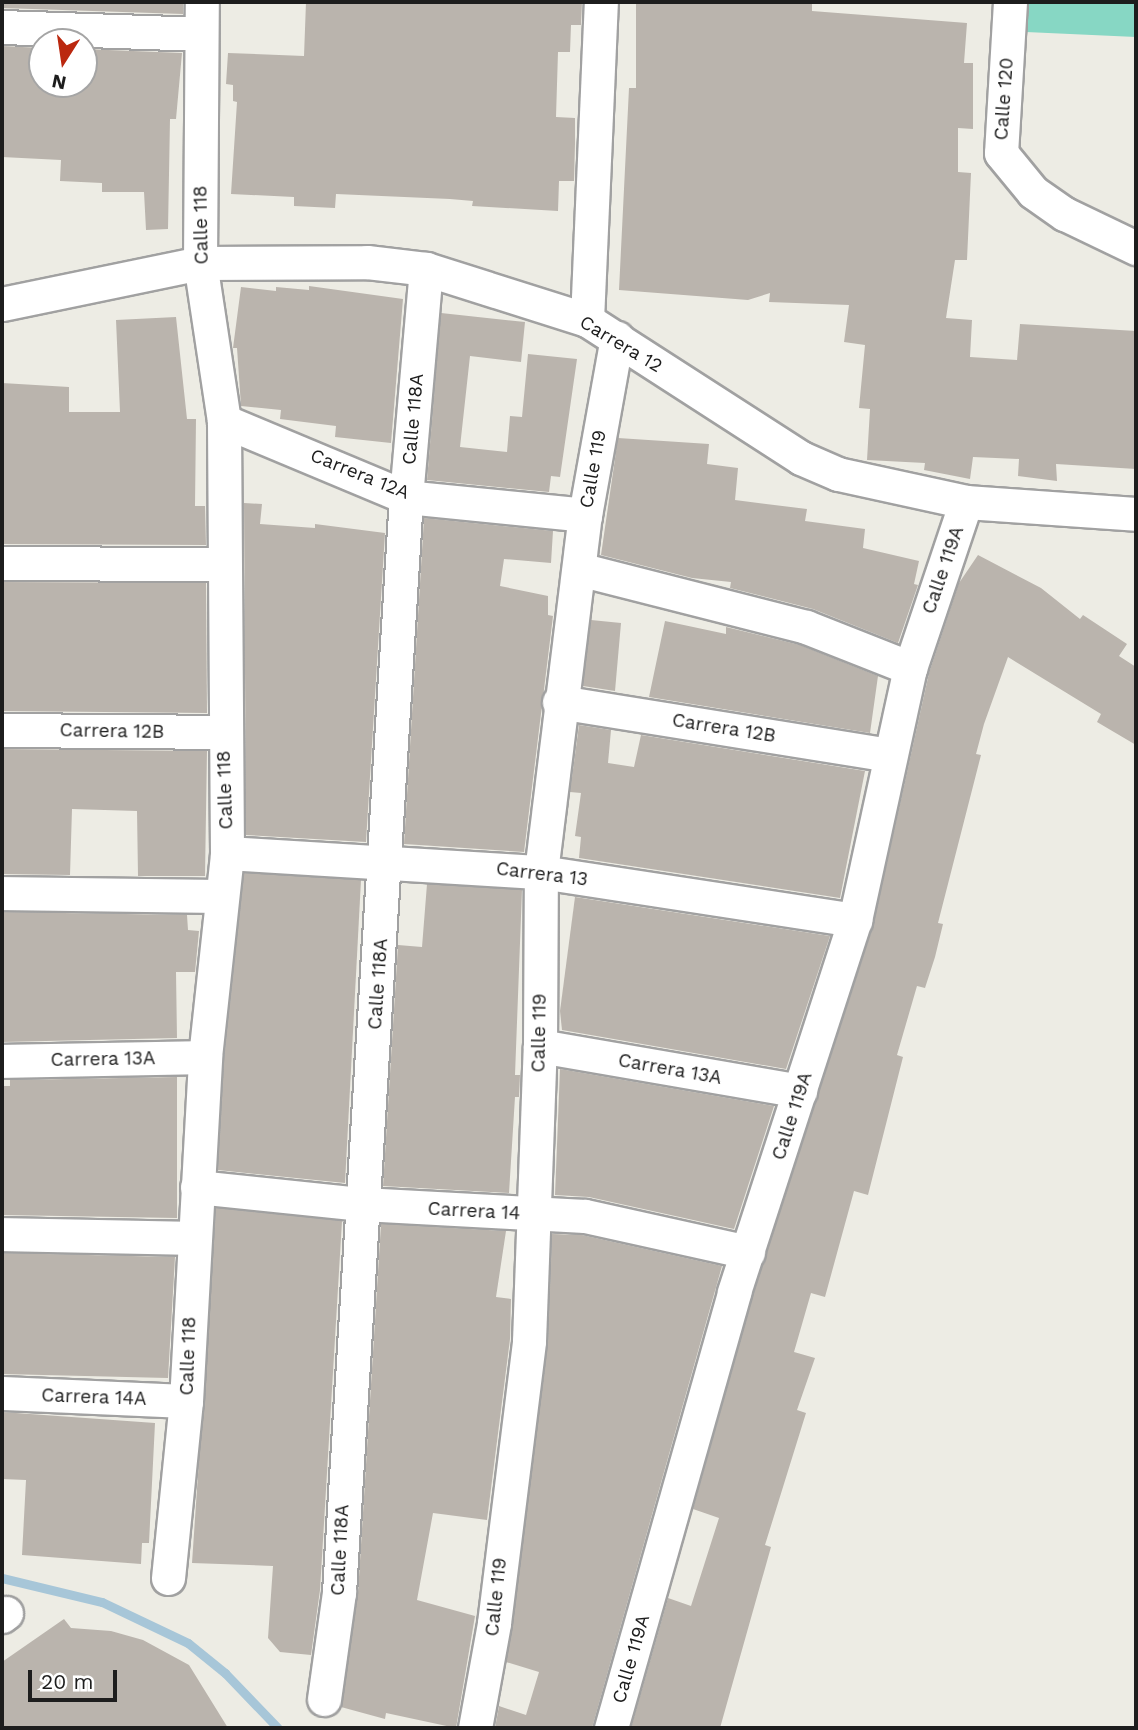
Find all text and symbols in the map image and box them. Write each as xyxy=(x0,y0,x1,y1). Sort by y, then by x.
north arrow xyxy=(28,28,98,98)
street label: Calle 120 xyxy=(990,57,1018,141)
text: N xyxy=(50,69,68,95)
street label: Calle 118 xyxy=(189,185,213,265)
street label: Carrera 12 xyxy=(575,310,667,378)
street label: Calle 118A xyxy=(398,372,428,466)
street label: Calle 119 xyxy=(575,428,611,510)
street label: Carrera 12A xyxy=(307,444,413,504)
street label: Calle 119A xyxy=(917,523,969,617)
street label: Carrera 12B xyxy=(670,708,778,748)
street label: Carrera 12B xyxy=(59,719,165,743)
street label: Calle 118 xyxy=(212,750,238,830)
street label: Carrera 13 xyxy=(494,857,590,891)
street label: Calle 118A xyxy=(363,937,393,1031)
street label: Calle 119 xyxy=(527,993,551,1073)
street label: Carrera 13A xyxy=(50,1047,156,1071)
street label: Carrera 13A xyxy=(616,1049,724,1089)
street label: Calle 119A xyxy=(767,1069,817,1163)
street label: Carrera 14 xyxy=(427,1197,521,1225)
street label: Calle 118 xyxy=(175,1316,201,1396)
street label: Carrera 14A xyxy=(41,1384,147,1410)
street label: Calle 118A xyxy=(326,1504,354,1596)
street label: Calle 119 xyxy=(481,1556,511,1638)
street label: Calle 119A xyxy=(607,1612,655,1706)
scale bar xyxy=(32,1656,121,1700)
text: 20 m xyxy=(41,1669,93,1694)

